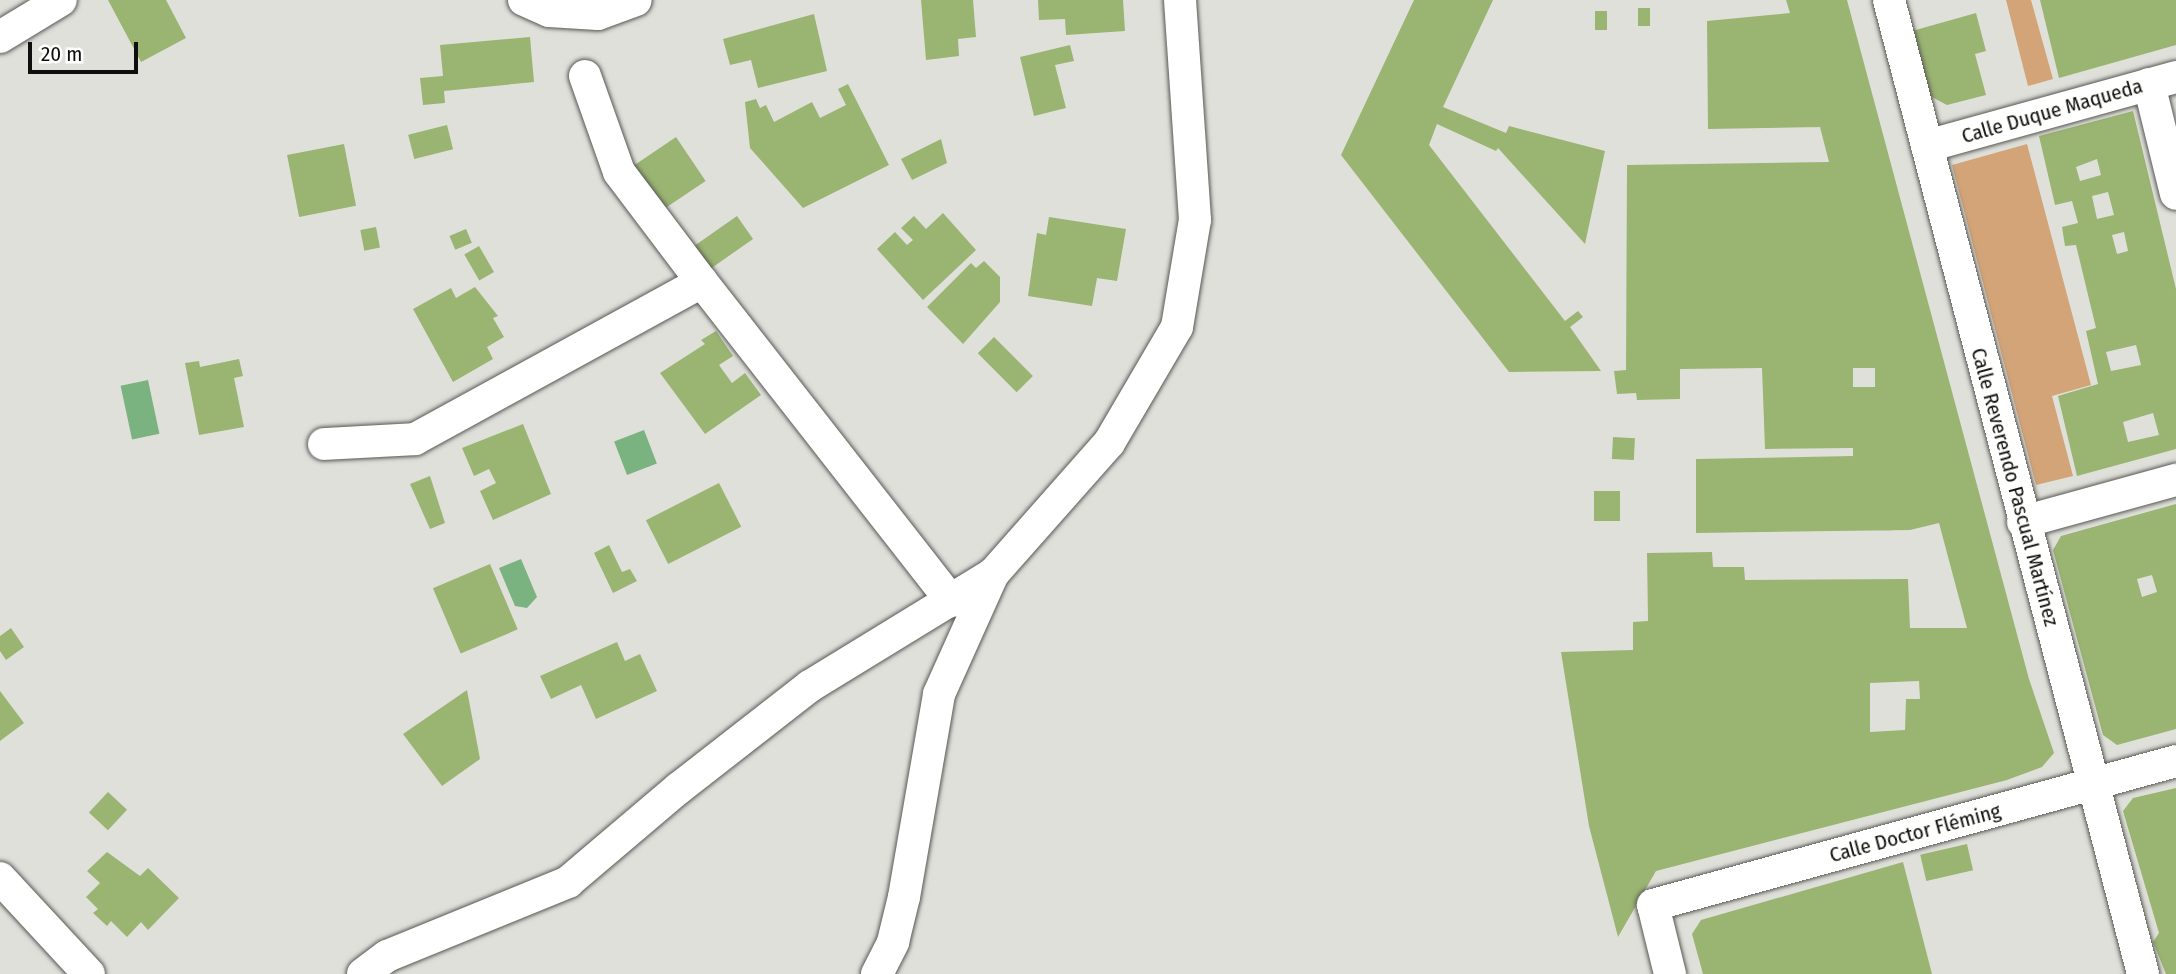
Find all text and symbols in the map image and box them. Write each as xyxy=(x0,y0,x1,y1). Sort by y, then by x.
scale bar xyxy=(32,28,142,72)
text: 20 m xyxy=(41,41,82,67)
street label: Calle Duque Maqueda xyxy=(1959,73,2145,149)
street label: Calle Reverendo Pascual Martínez xyxy=(1966,345,2064,629)
street label: Calle Doctor Fléming xyxy=(1827,798,2003,868)

